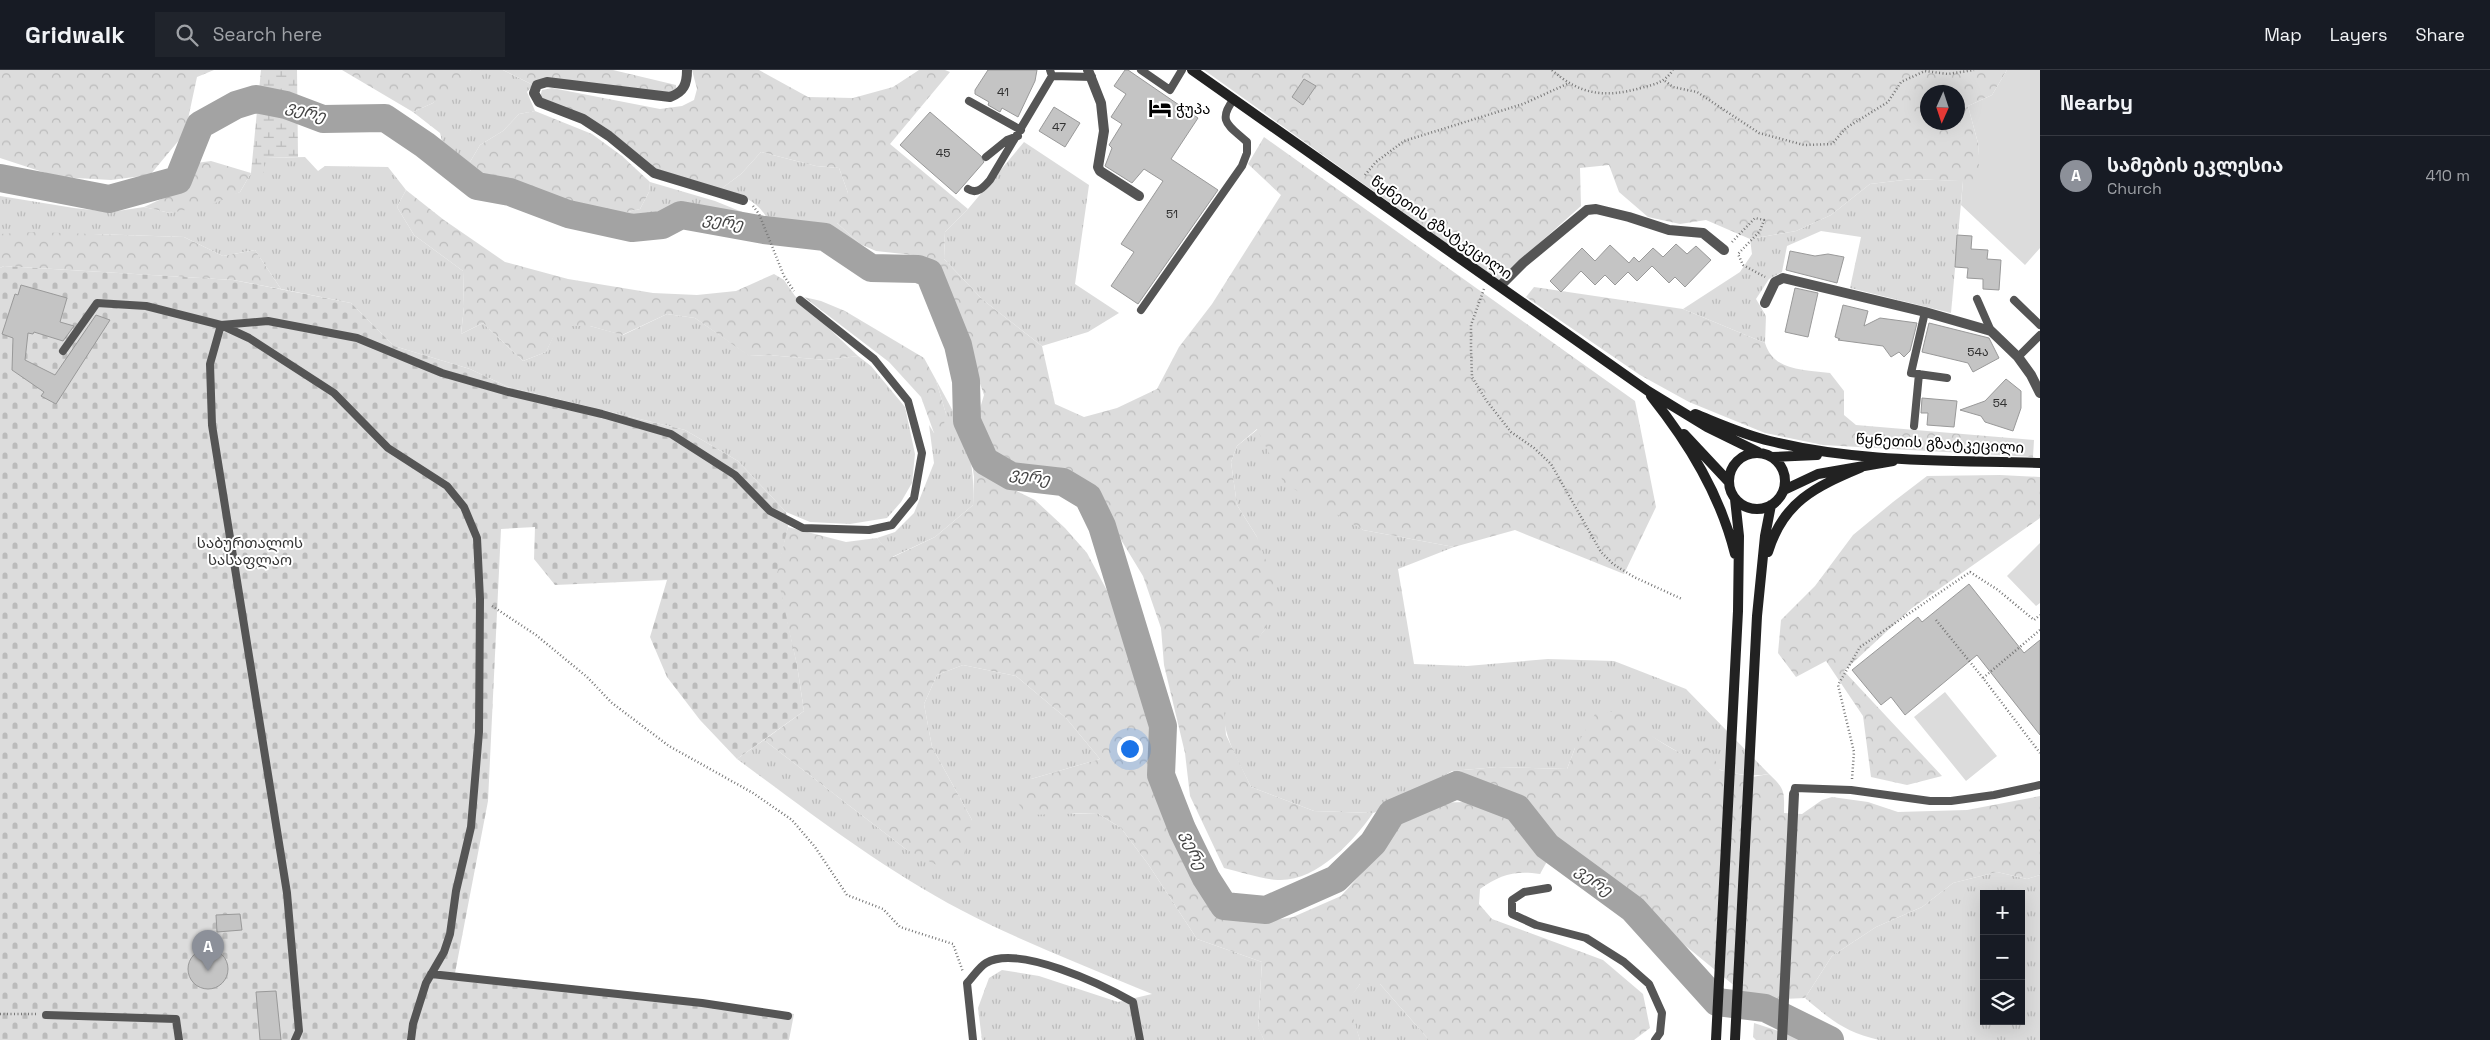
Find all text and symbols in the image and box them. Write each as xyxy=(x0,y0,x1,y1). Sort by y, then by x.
search box xyxy=(155,12,505,57)
text: Gridwalk xyxy=(25,19,125,50)
icon: search xyxy=(173,21,201,49)
text: Search here xyxy=(213,22,322,47)
text: Map xyxy=(2264,23,2302,46)
text: Layers xyxy=(2330,23,2387,46)
text: Share xyxy=(2415,23,2465,46)
house number: 41 xyxy=(997,84,1009,100)
north arrow xyxy=(1920,85,1965,130)
text: Nearby xyxy=(2060,89,2133,116)
water label: ვერე xyxy=(283,95,329,127)
hotel icon: ჭუპა xyxy=(1147,95,1173,121)
place label: ჭუპა xyxy=(1176,99,1211,118)
house number: 47 xyxy=(1052,119,1066,135)
house number: 45 xyxy=(936,145,950,161)
text: სამების ეკლესია xyxy=(2107,153,2283,178)
text: A xyxy=(2071,165,2081,186)
text: 410 m xyxy=(2426,165,2470,186)
street label: წყნეთის გზატკეცილი xyxy=(1368,171,1516,283)
text: Church xyxy=(2107,178,2162,199)
house number: 51 xyxy=(1166,206,1178,222)
water label: ვერე xyxy=(701,207,745,235)
house number: 54ა xyxy=(1967,344,1989,360)
house number: 54 xyxy=(1993,395,2008,411)
street label: წყნეთის გზატკეცილი xyxy=(1855,429,2025,457)
water label: ვერე xyxy=(1008,462,1052,490)
park label: საბურთალოს სასაფლაო xyxy=(197,533,303,569)
your location xyxy=(1117,736,1143,762)
water label: ვერე xyxy=(1176,827,1212,873)
water label: ვერე xyxy=(1571,860,1617,901)
map controls xyxy=(1980,890,2025,1025)
button: + xyxy=(1980,890,2025,935)
pin: A xyxy=(192,930,224,971)
button: − xyxy=(1980,935,2025,980)
button: layers xyxy=(1980,980,2025,1025)

